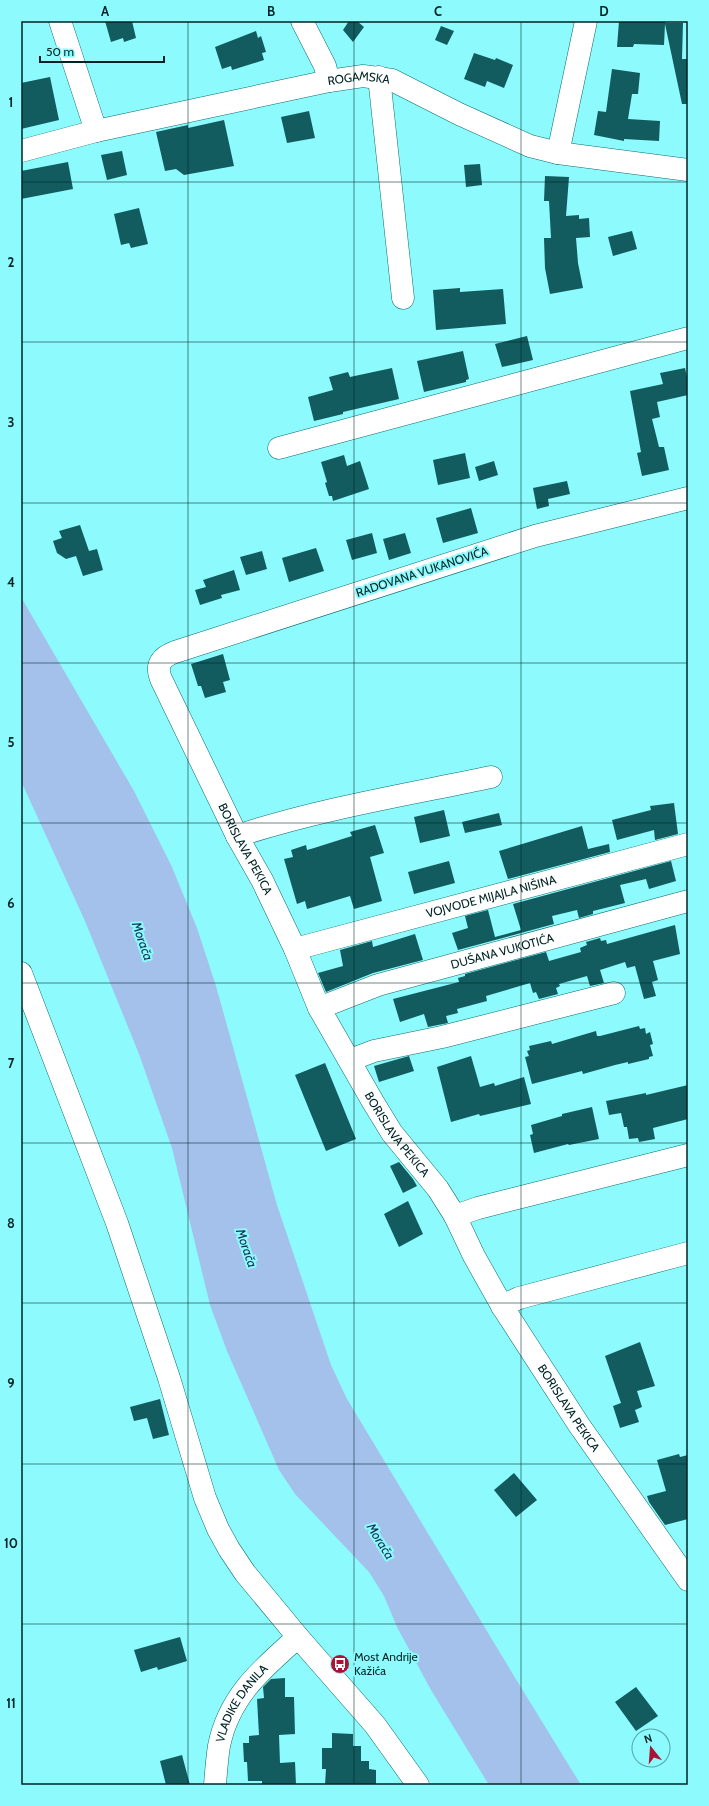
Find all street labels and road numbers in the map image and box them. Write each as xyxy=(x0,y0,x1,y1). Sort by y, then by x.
street label: ROGAMSKA xyxy=(326,68,392,88)
street label: RADOVANA VUKANOVIĆA xyxy=(354,543,490,600)
street label: BORISLAVA PEKICA xyxy=(215,801,276,898)
street label: VOJVODE MIJAJLA NIŠINA xyxy=(424,871,558,921)
street label: DUŠANA VUKOTIĆA xyxy=(449,930,556,972)
street label: BORISLAVA PEKICA xyxy=(362,1089,433,1180)
street label: BORISLAVA PEKICA xyxy=(535,1361,604,1455)
street label: VLADIKE DANILA xyxy=(212,1660,271,1744)

